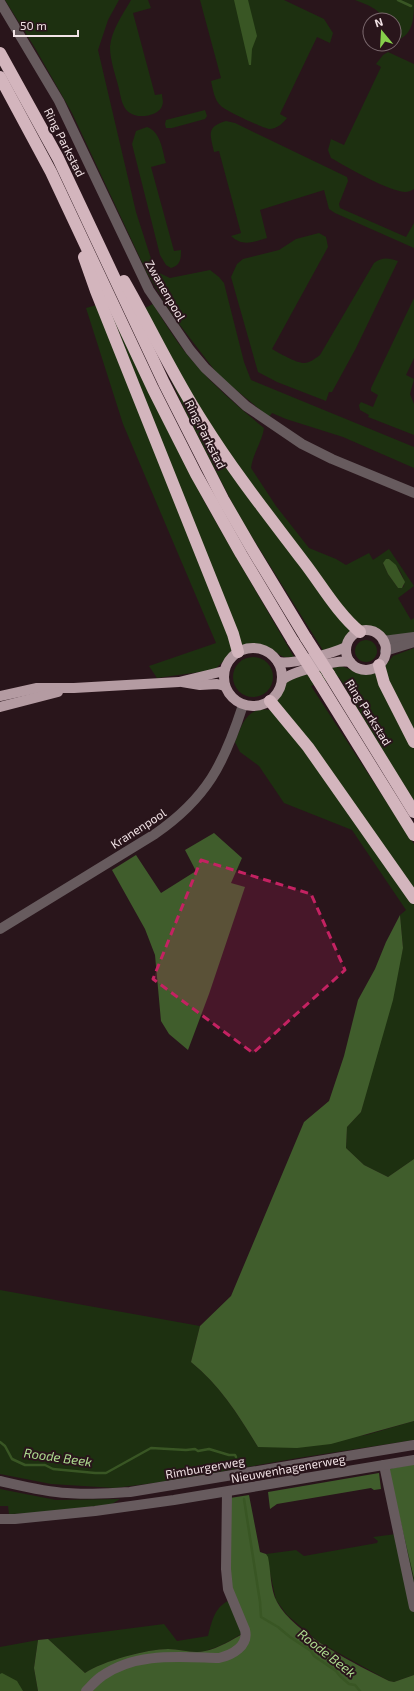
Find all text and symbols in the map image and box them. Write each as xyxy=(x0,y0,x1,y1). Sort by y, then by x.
scale bar xyxy=(14,12,78,38)
north arrow xyxy=(362,12,402,52)
text: N xyxy=(373,15,385,29)
text: 50 m xyxy=(20,18,47,32)
street label: Ring Parkstad xyxy=(42,105,88,179)
street label: Zwanenpool xyxy=(143,257,189,323)
street label: Ring Parkstad xyxy=(183,397,229,471)
street label: Ring Parkstad xyxy=(343,676,395,748)
street label: Kranenpool xyxy=(108,805,169,851)
water label: Roode Beek xyxy=(23,1444,93,1470)
street label: Nieuwenhagenerweg xyxy=(230,1451,347,1485)
street label: Rimburgerweg xyxy=(164,1453,246,1481)
water label: Roode Beek xyxy=(295,1626,359,1681)

